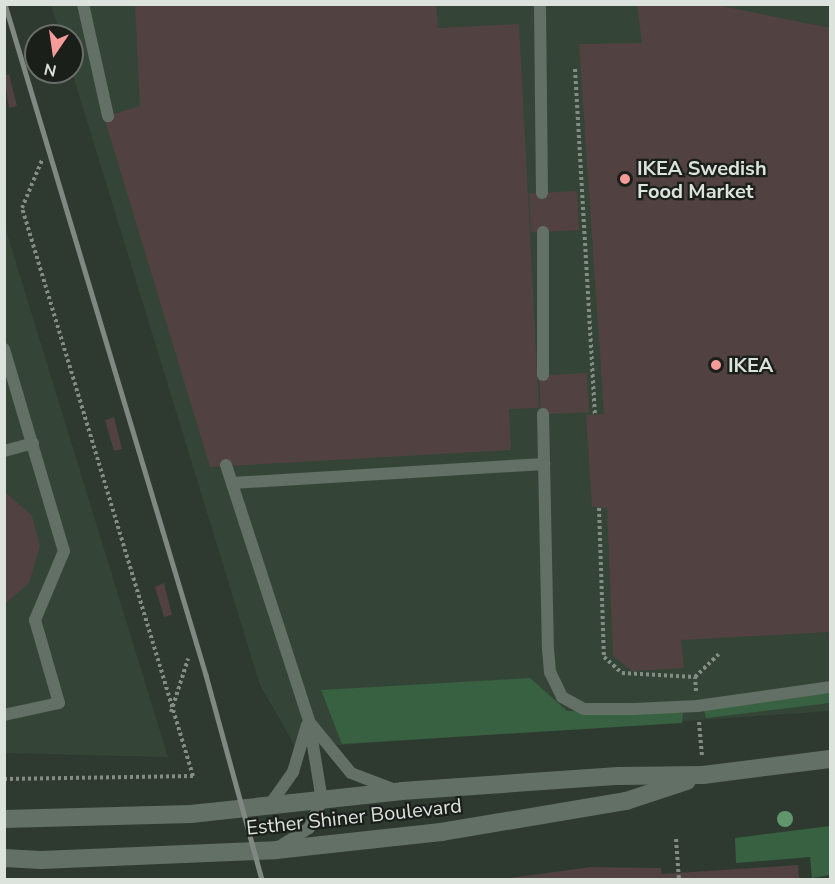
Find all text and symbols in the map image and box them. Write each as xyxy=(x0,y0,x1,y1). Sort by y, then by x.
north arrow xyxy=(24,24,84,84)
text: N xyxy=(42,58,59,82)
place label: IKEA Swedish Food Market xyxy=(637,156,767,203)
marker: IKEA Swedish Food Market xyxy=(618,172,632,186)
place label: IKEA xyxy=(728,353,773,377)
marker: IKEA xyxy=(709,358,723,372)
street label: Esther Shiner Boulevard xyxy=(245,794,463,840)

